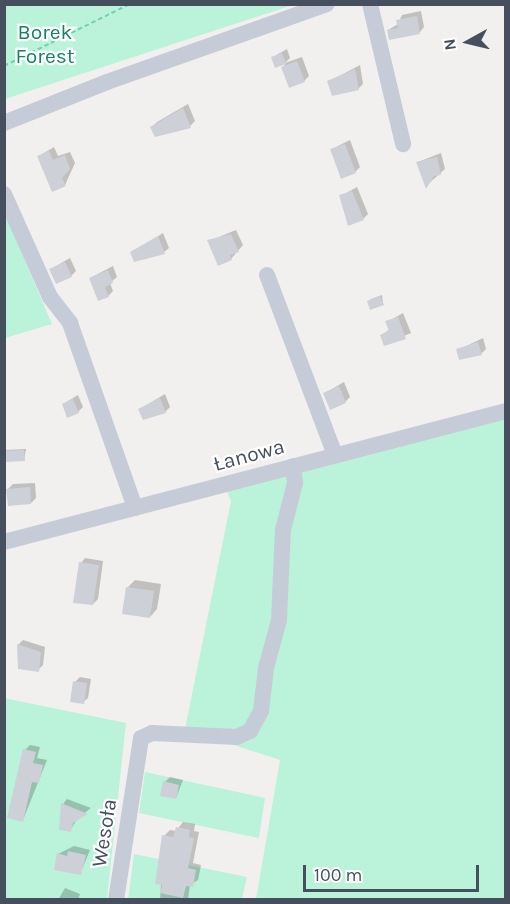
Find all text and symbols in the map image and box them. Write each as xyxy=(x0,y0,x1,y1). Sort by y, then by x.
north arrow xyxy=(438,12,498,72)
park label: Borek Forest xyxy=(15,19,75,69)
text: N xyxy=(439,38,460,52)
street label: Łanowa xyxy=(211,433,287,477)
street label: Wesoła xyxy=(86,797,122,869)
scale bar xyxy=(306,853,482,891)
text: 100 m xyxy=(314,864,362,886)

